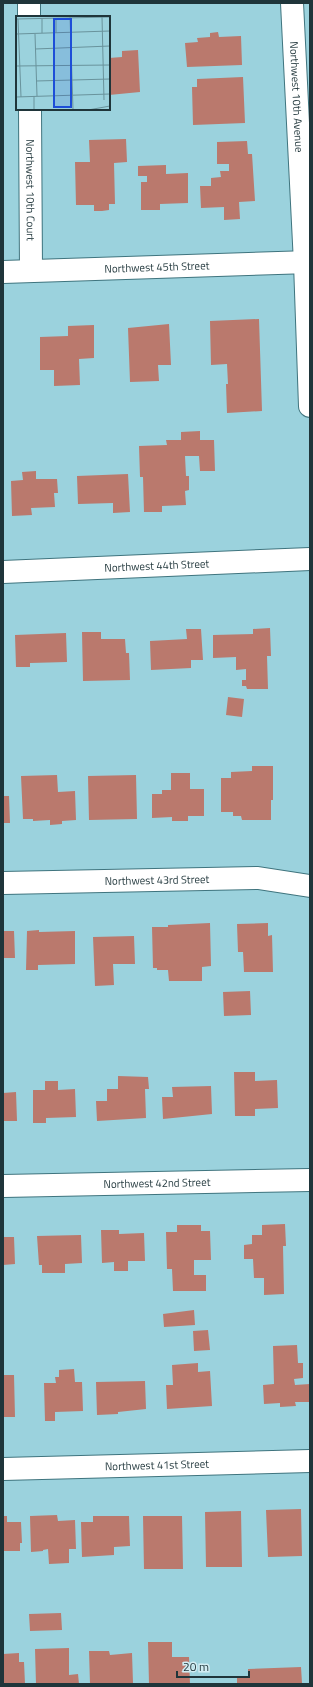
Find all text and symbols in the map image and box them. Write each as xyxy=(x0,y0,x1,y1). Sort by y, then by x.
inset map xyxy=(16,16,110,110)
street label: Northwest 10th Avenue xyxy=(286,41,307,153)
street label: Northwest 10th Court xyxy=(22,139,39,241)
street label: Northwest 45th Street xyxy=(104,257,210,277)
street label: Northwest 44th Street xyxy=(104,555,210,576)
street label: Northwest 43rd Street xyxy=(104,871,210,889)
street label: Northwest 42nd Street xyxy=(103,1174,211,1192)
street label: Northwest 41st Street xyxy=(105,1456,209,1474)
scale bar xyxy=(177,1653,249,1679)
text: 20 m xyxy=(183,1657,209,1676)

